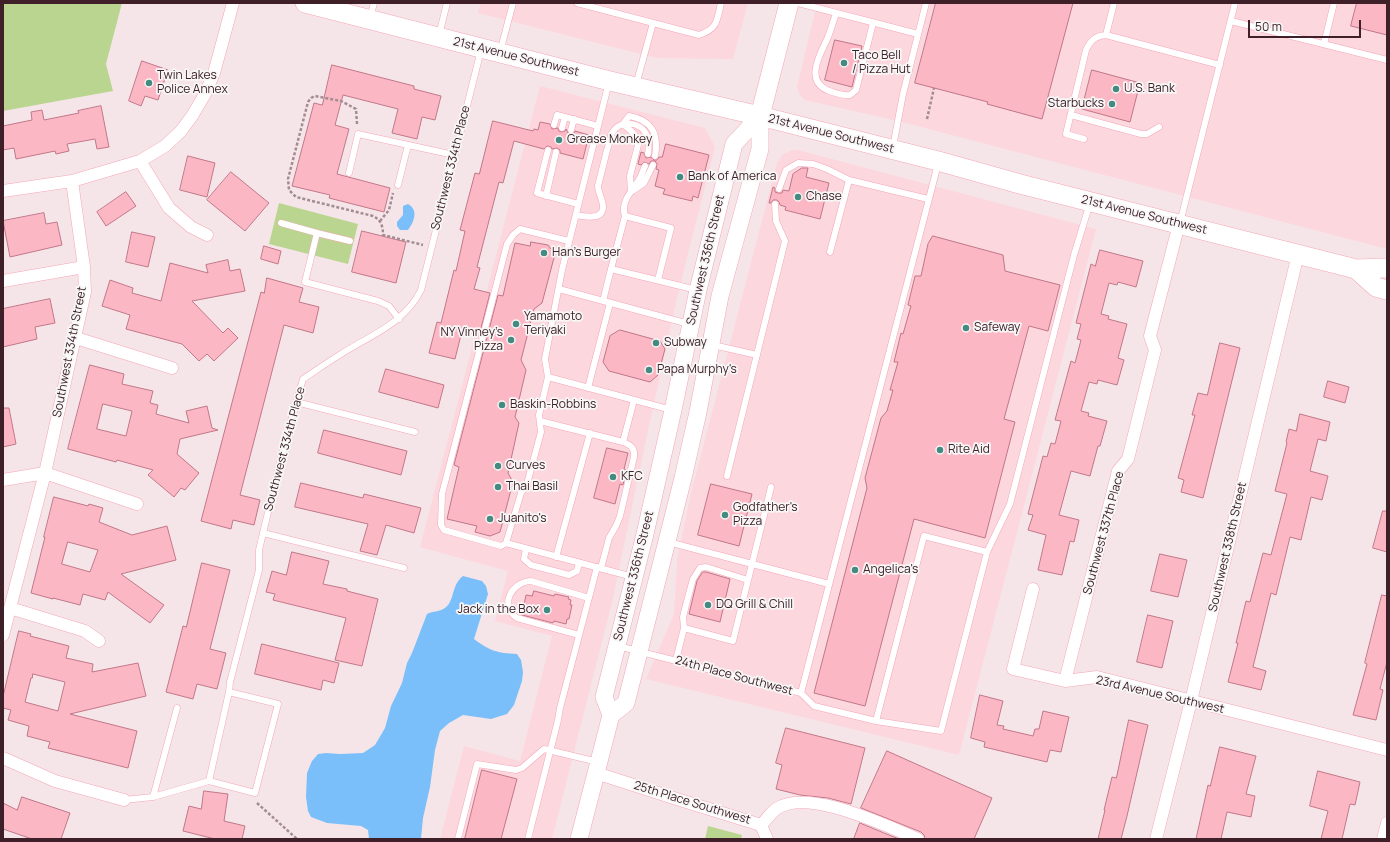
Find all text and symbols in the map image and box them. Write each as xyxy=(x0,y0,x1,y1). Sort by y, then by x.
scale bar xyxy=(1250,12,1363,38)
text: 50 m xyxy=(1255,18,1282,35)
street label: 21st Avenue Southwest xyxy=(452,34,580,80)
place label: Taco Bell / Pizza Hut xyxy=(852,49,911,77)
marker: Taco Bell / Pizza Hut xyxy=(839,58,849,68)
place label: Twin Lakes Police Annex xyxy=(157,69,228,97)
marker: Twin Lakes Police Annex xyxy=(144,78,154,88)
place label: U.S. Bank xyxy=(1124,82,1175,96)
marker: U.S. Bank xyxy=(1111,84,1121,94)
place label: Starbucks xyxy=(1048,97,1104,111)
marker: Starbucks xyxy=(1107,99,1117,109)
street label: Southwest 334th Place xyxy=(429,104,473,232)
street label: 21st Avenue Southwest xyxy=(767,111,895,157)
place label: Grease Monkey xyxy=(567,133,652,147)
marker: Grease Monkey xyxy=(554,135,564,145)
place label: Bank of America xyxy=(688,170,776,184)
marker: Bank of America xyxy=(675,172,685,182)
place label: Chase xyxy=(806,190,842,204)
marker: Chase xyxy=(793,192,803,202)
street label: 21st Avenue Southwest xyxy=(1080,192,1208,238)
street label: Southwest 336th Street xyxy=(684,193,728,327)
place label: Han’s Burger xyxy=(552,246,621,260)
marker: Han’s Burger xyxy=(539,248,549,258)
street label: Southwest 334th Street xyxy=(50,285,90,419)
place label: Yamamoto Teriyaki xyxy=(524,310,582,338)
marker: Yamamoto Teriyaki xyxy=(511,319,521,329)
place label: Safeway xyxy=(974,321,1020,335)
marker: Safeway xyxy=(961,323,971,333)
place label: NY Vinney’s Pizza xyxy=(440,326,503,354)
marker: NY Vinney’s Pizza xyxy=(506,335,516,345)
place label: Subway xyxy=(664,336,707,350)
marker: Subway xyxy=(651,338,661,348)
place label: Papa Murphy's xyxy=(657,363,737,377)
marker: Papa Murphy's xyxy=(644,365,654,375)
street label: Southwest 334th Place xyxy=(261,385,309,513)
place label: Baskin-Robbins xyxy=(510,398,596,412)
marker: Baskin-Robbins xyxy=(497,400,507,410)
place label: Rite Aid xyxy=(948,443,990,457)
marker: Rite Aid xyxy=(935,445,945,455)
place label: Curves xyxy=(506,459,545,473)
marker: Curves xyxy=(493,461,503,471)
place label: KFC xyxy=(621,470,643,484)
street label: Southwest 337th Place xyxy=(1081,470,1127,596)
marker: KFC xyxy=(608,472,618,482)
place label: Thai Basil xyxy=(506,480,558,494)
street label: Southwest 338th Street xyxy=(1206,481,1250,613)
marker: Thai Basil xyxy=(493,482,503,492)
place label: Godfather's Pizza xyxy=(733,501,798,529)
street label: Southwest 336th Street xyxy=(611,510,657,642)
marker: Godfather's Pizza xyxy=(720,510,730,520)
place label: Juanito's xyxy=(498,512,546,526)
marker: Juanito's xyxy=(485,514,495,524)
place label: Angelica's xyxy=(863,563,918,577)
marker: Angelica's xyxy=(850,565,860,575)
place label: DQ Grill & Chill xyxy=(716,598,793,612)
marker: DQ Grill & Chill xyxy=(703,600,713,610)
place label: Jack in the Box xyxy=(457,603,539,617)
marker: Jack in the Box xyxy=(542,605,552,615)
street label: 24th Place Southwest xyxy=(674,653,794,699)
street label: 23rd Avenue Southwest xyxy=(1094,673,1226,717)
street label: 25th Place Southwest xyxy=(632,778,752,828)

